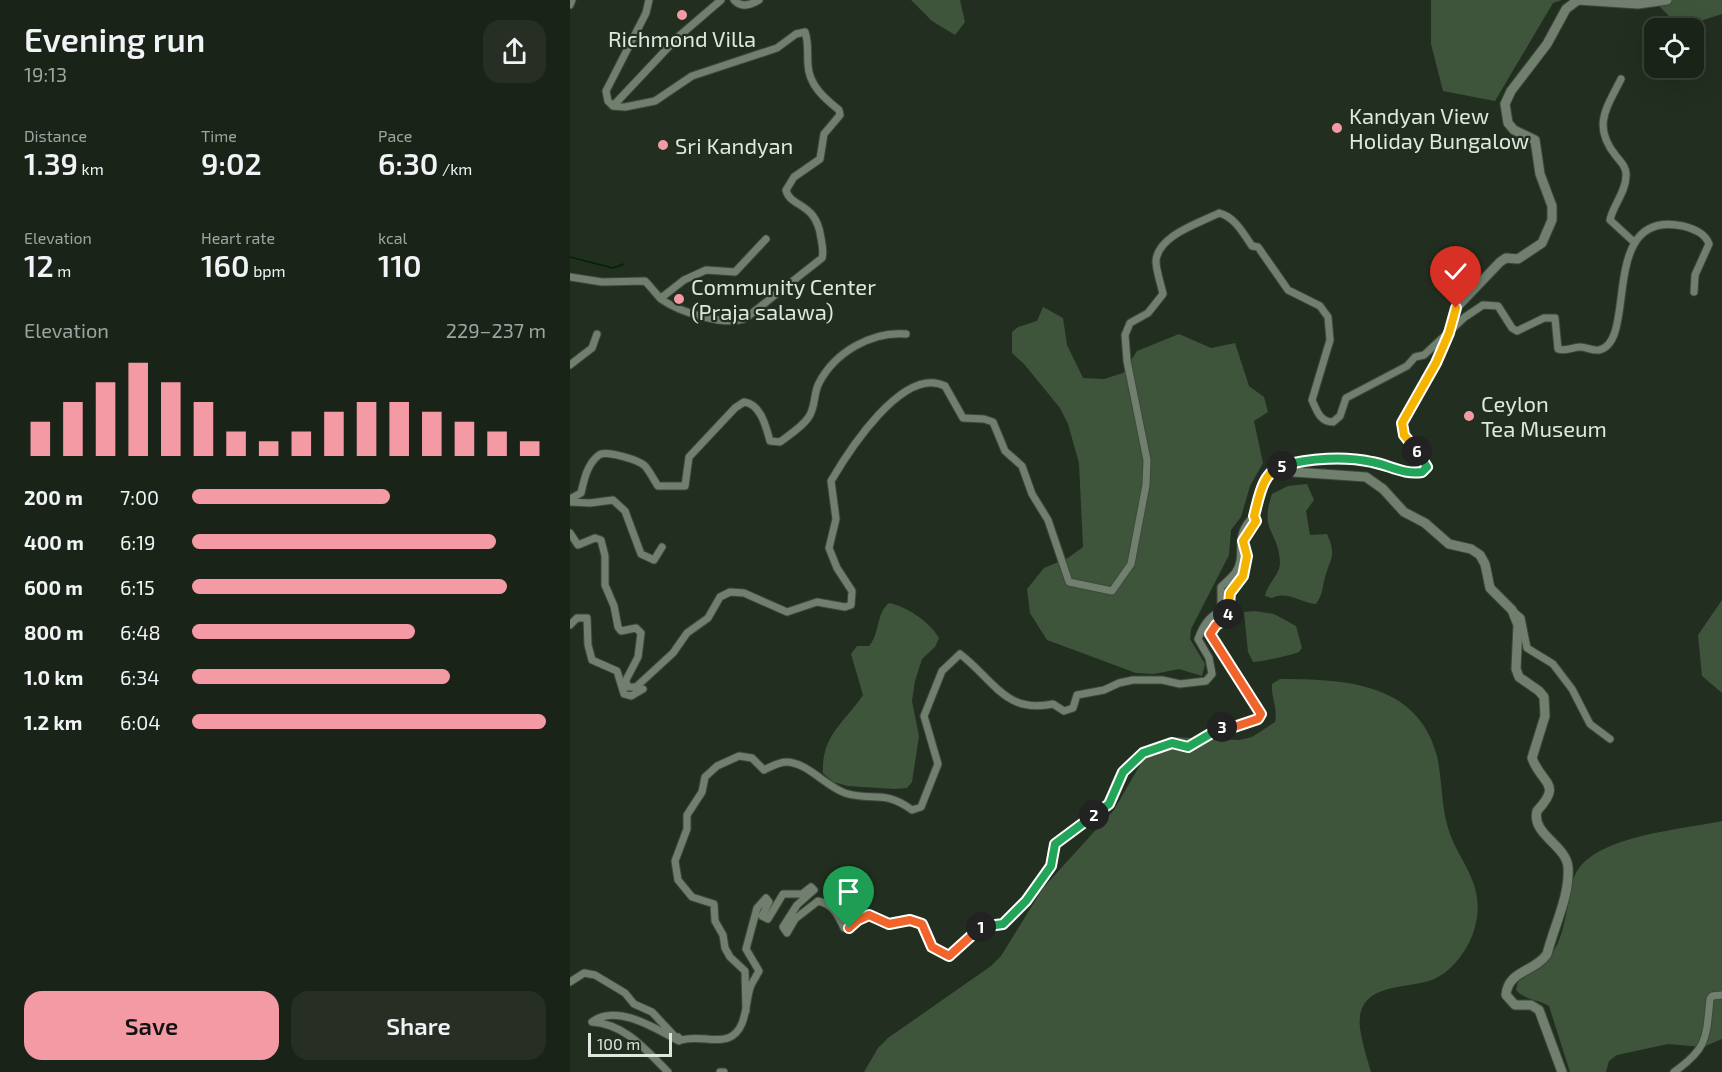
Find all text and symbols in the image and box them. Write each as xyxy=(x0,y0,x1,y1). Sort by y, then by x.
marker: Richmond Villa xyxy=(675,8,689,22)
map controls xyxy=(1644,18,1704,78)
button: locate xyxy=(1644,18,1704,78)
text: Evening run xyxy=(24,19,205,59)
button: share xyxy=(483,20,546,83)
place label: Richmond Villa xyxy=(608,25,756,51)
text: 19:13 xyxy=(24,62,67,86)
place label: Kandyan View Holiday Bungalow xyxy=(1349,102,1529,153)
marker: Kandyan View Holiday Bungalow xyxy=(1330,121,1344,135)
text: Distance xyxy=(24,126,87,145)
text: Time xyxy=(201,126,237,145)
text: Pace xyxy=(378,126,412,145)
place label: Sri Kandyan xyxy=(675,132,793,158)
marker: Sri Kandyan xyxy=(656,138,670,152)
text: 1.39 xyxy=(24,145,78,181)
text: 9:02 xyxy=(201,145,262,181)
text: 6:30 xyxy=(378,145,438,181)
text: km xyxy=(78,159,104,178)
text: /km xyxy=(438,159,472,178)
text: Elevation xyxy=(24,228,92,247)
text: Heart rate xyxy=(201,228,275,247)
text: kcal xyxy=(378,228,407,247)
pin xyxy=(1430,246,1481,308)
text: 12 xyxy=(24,247,54,283)
text: 160 xyxy=(201,247,250,283)
text: 110 xyxy=(378,247,422,283)
icon: check xyxy=(1439,255,1472,288)
text: m xyxy=(54,261,71,280)
text: bpm xyxy=(250,261,286,280)
place label: Community Center (Praja salawa) xyxy=(691,273,876,325)
marker: Community Center (Praja salawa) xyxy=(672,292,686,306)
text: Elevation xyxy=(24,318,109,342)
text: 229–237 m xyxy=(446,318,546,342)
place label: Ceylon Tea Museum xyxy=(1481,390,1607,441)
marker: Ceylon Tea Museum xyxy=(1462,409,1476,423)
pin: 6 xyxy=(1402,436,1432,466)
text: 6 xyxy=(1412,441,1422,460)
pin: 5 xyxy=(1267,451,1297,481)
text: 5 xyxy=(1278,456,1286,475)
text: 200 m xyxy=(24,485,83,509)
text: 7:00 xyxy=(120,485,159,509)
text: 400 m xyxy=(24,530,84,554)
text: 6:19 xyxy=(120,530,156,554)
text: 600 m xyxy=(24,575,83,599)
text: 6:15 xyxy=(120,575,155,599)
pin: 4 xyxy=(1213,599,1243,629)
text: 4 xyxy=(1223,604,1233,623)
text: 800 m xyxy=(24,620,84,644)
text: 6:48 xyxy=(120,620,161,644)
text: 1.0 km xyxy=(24,665,83,689)
text: 6:34 xyxy=(120,665,160,689)
text: 1.2 km xyxy=(24,710,82,734)
text: 6:04 xyxy=(120,710,161,734)
pin: 3 xyxy=(1207,712,1237,742)
text: 3 xyxy=(1217,717,1227,736)
pin: 2 xyxy=(1079,800,1109,830)
text: 2 xyxy=(1089,805,1099,824)
pin xyxy=(823,866,874,928)
icon: arrive xyxy=(832,875,865,908)
pin: 1 xyxy=(966,912,996,942)
text: 1 xyxy=(978,917,984,936)
button: Save xyxy=(24,991,279,1060)
button: Share xyxy=(291,991,546,1060)
scale bar xyxy=(588,1030,672,1058)
text: 100 m xyxy=(597,1034,640,1053)

